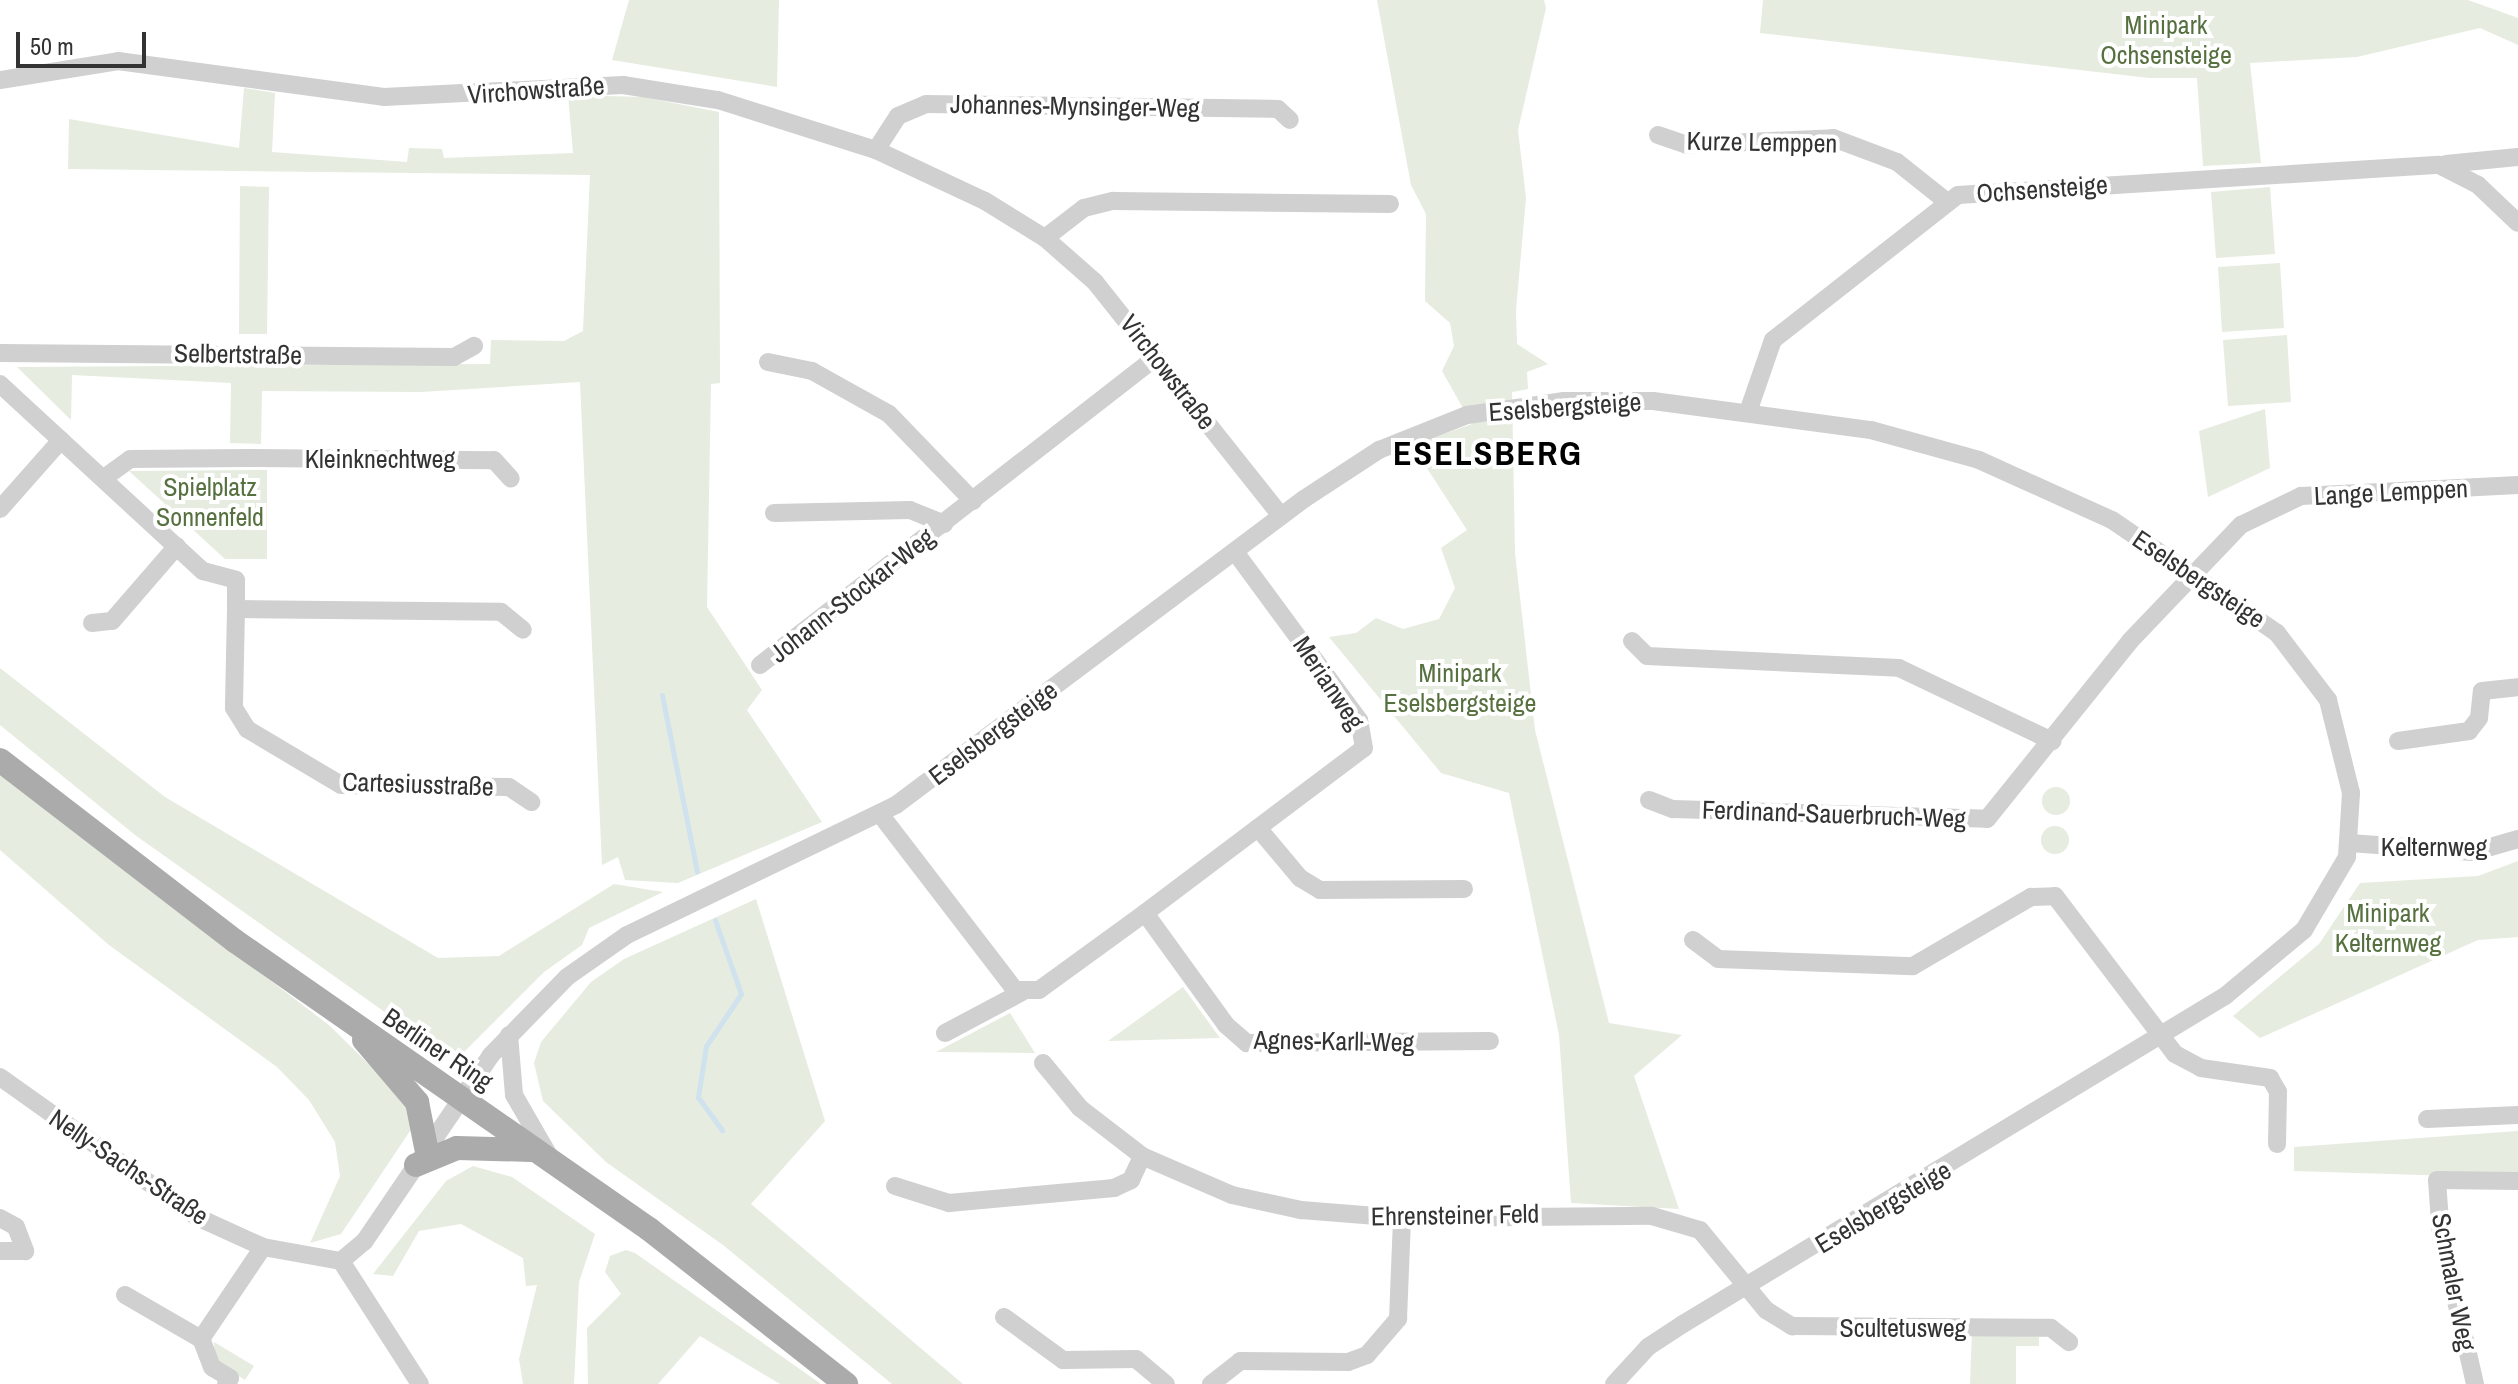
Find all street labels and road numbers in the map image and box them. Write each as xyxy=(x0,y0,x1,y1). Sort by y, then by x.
street label: Virchowstraße xyxy=(467,70,605,110)
street label: Johannes-Mynsinger-Weg xyxy=(950,88,1200,124)
street label: Kurze Lemppen xyxy=(1686,125,1838,159)
street label: Ochsensteige xyxy=(1975,169,2109,209)
street label: Virchowstraße xyxy=(1114,308,1222,436)
street label: Selbertstraße xyxy=(174,337,302,371)
street label: Eselsbergsteige xyxy=(1488,386,1642,428)
street label: Kleinknechtweg xyxy=(305,443,455,475)
street label: Lange Lemppen xyxy=(2313,472,2469,512)
street label: Johann-Stockar-Weg xyxy=(764,521,940,669)
street label: Eselsbergsteige xyxy=(2127,523,2271,635)
street label: Merianweg xyxy=(1287,631,1371,735)
street label: Eselsbergsteige xyxy=(923,675,1063,791)
street label: Cartesiusstraße xyxy=(342,766,494,802)
street label: Ferdinand-Sauerbruch-Weg xyxy=(1702,794,1966,834)
street label: Kelternweg xyxy=(2381,831,2487,863)
street label: Berliner Ring xyxy=(377,1001,499,1097)
street label: Agnes-Karll-Weg xyxy=(1253,1024,1415,1058)
street label: Nelly-Sachs-Straße xyxy=(44,1102,214,1232)
street label: Eselsbergsteige xyxy=(1809,1154,1957,1260)
street label: Ehrensteiner Feld xyxy=(1371,1198,1539,1232)
street label: Schmaler Weg xyxy=(2425,1211,2483,1353)
street label: Scultetusweg xyxy=(1840,1312,1966,1344)

